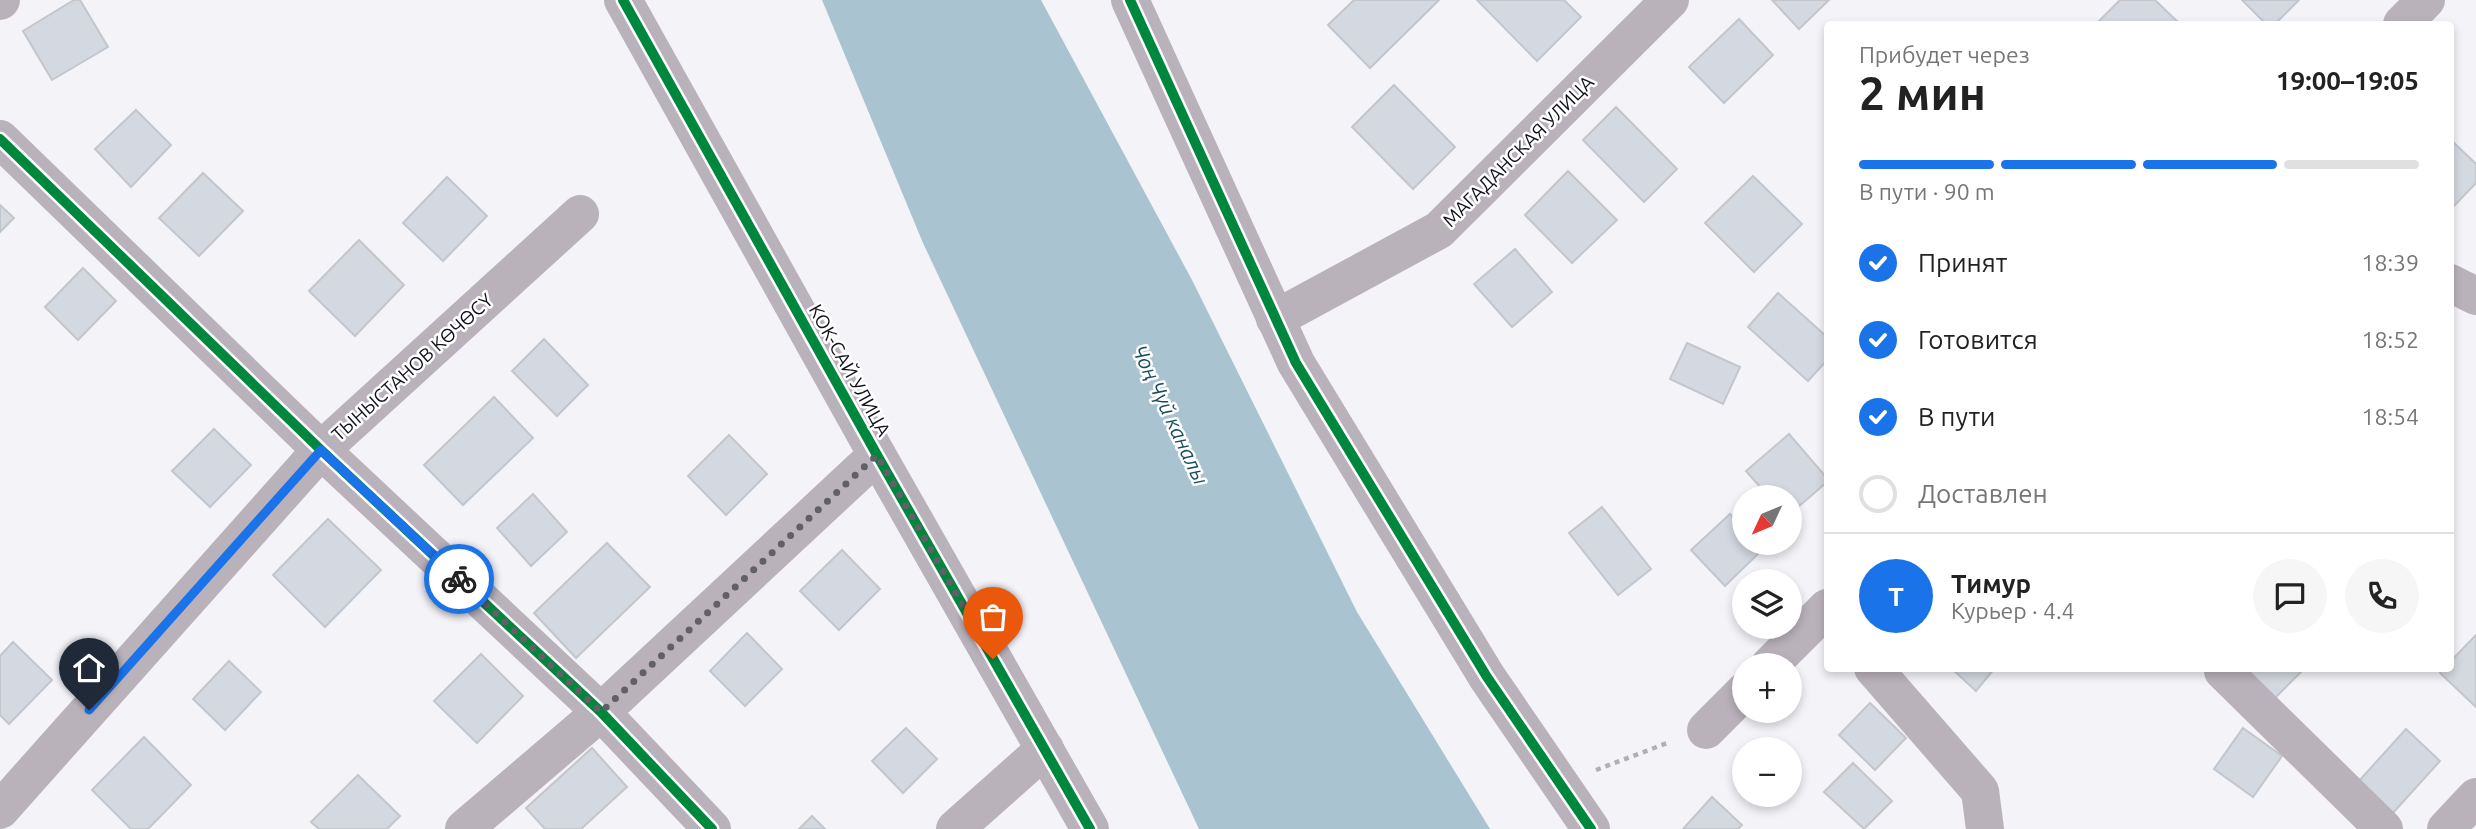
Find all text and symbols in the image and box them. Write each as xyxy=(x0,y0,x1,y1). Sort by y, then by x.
text: Прибудет через xyxy=(1859,42,2030,67)
text: 19:00–19:05 xyxy=(2276,66,2419,95)
text: 2 мин xyxy=(1859,67,1986,119)
street label: МАГАДАНСКАЯ УЛИЦА xyxy=(1438,70,1599,231)
text: В пути · 90 m xyxy=(1859,179,1995,204)
icon: check xyxy=(1859,244,1897,282)
text: Принят xyxy=(1918,248,2007,277)
text: 18:39 xyxy=(2361,250,2419,275)
street label: ТЫНЫСТАНОВ КӨЧӨСҮ xyxy=(327,289,497,445)
street label: КОК-САЙ УЛИЦА xyxy=(805,300,896,440)
icon: check xyxy=(1859,321,1897,359)
text: Готовится xyxy=(1918,325,2038,354)
text: 18:52 xyxy=(2361,327,2419,352)
water label: Чоң Чүй каналы xyxy=(1128,341,1214,488)
icon: check xyxy=(1859,398,1897,436)
text: В пути xyxy=(1918,402,1995,431)
text: 18:54 xyxy=(2361,404,2419,429)
text: Доставлен xyxy=(1918,479,2048,508)
north arrow xyxy=(1732,485,1802,555)
map controls xyxy=(1732,485,1802,807)
courier xyxy=(424,544,494,614)
button: chat xyxy=(2253,559,2327,633)
button: phone xyxy=(2345,559,2419,633)
icon: bike xyxy=(440,560,478,598)
button: layers xyxy=(1732,569,1802,639)
text: Тимур xyxy=(1951,569,2031,598)
text: Т xyxy=(1888,582,1904,611)
pin xyxy=(963,587,1023,659)
icon: bag xyxy=(974,598,1012,636)
text: Курьер · 4.4 xyxy=(1951,598,2075,623)
pin xyxy=(59,638,119,710)
icon: home xyxy=(70,649,108,687)
button: + xyxy=(1732,653,1802,723)
button: − xyxy=(1732,737,1802,807)

